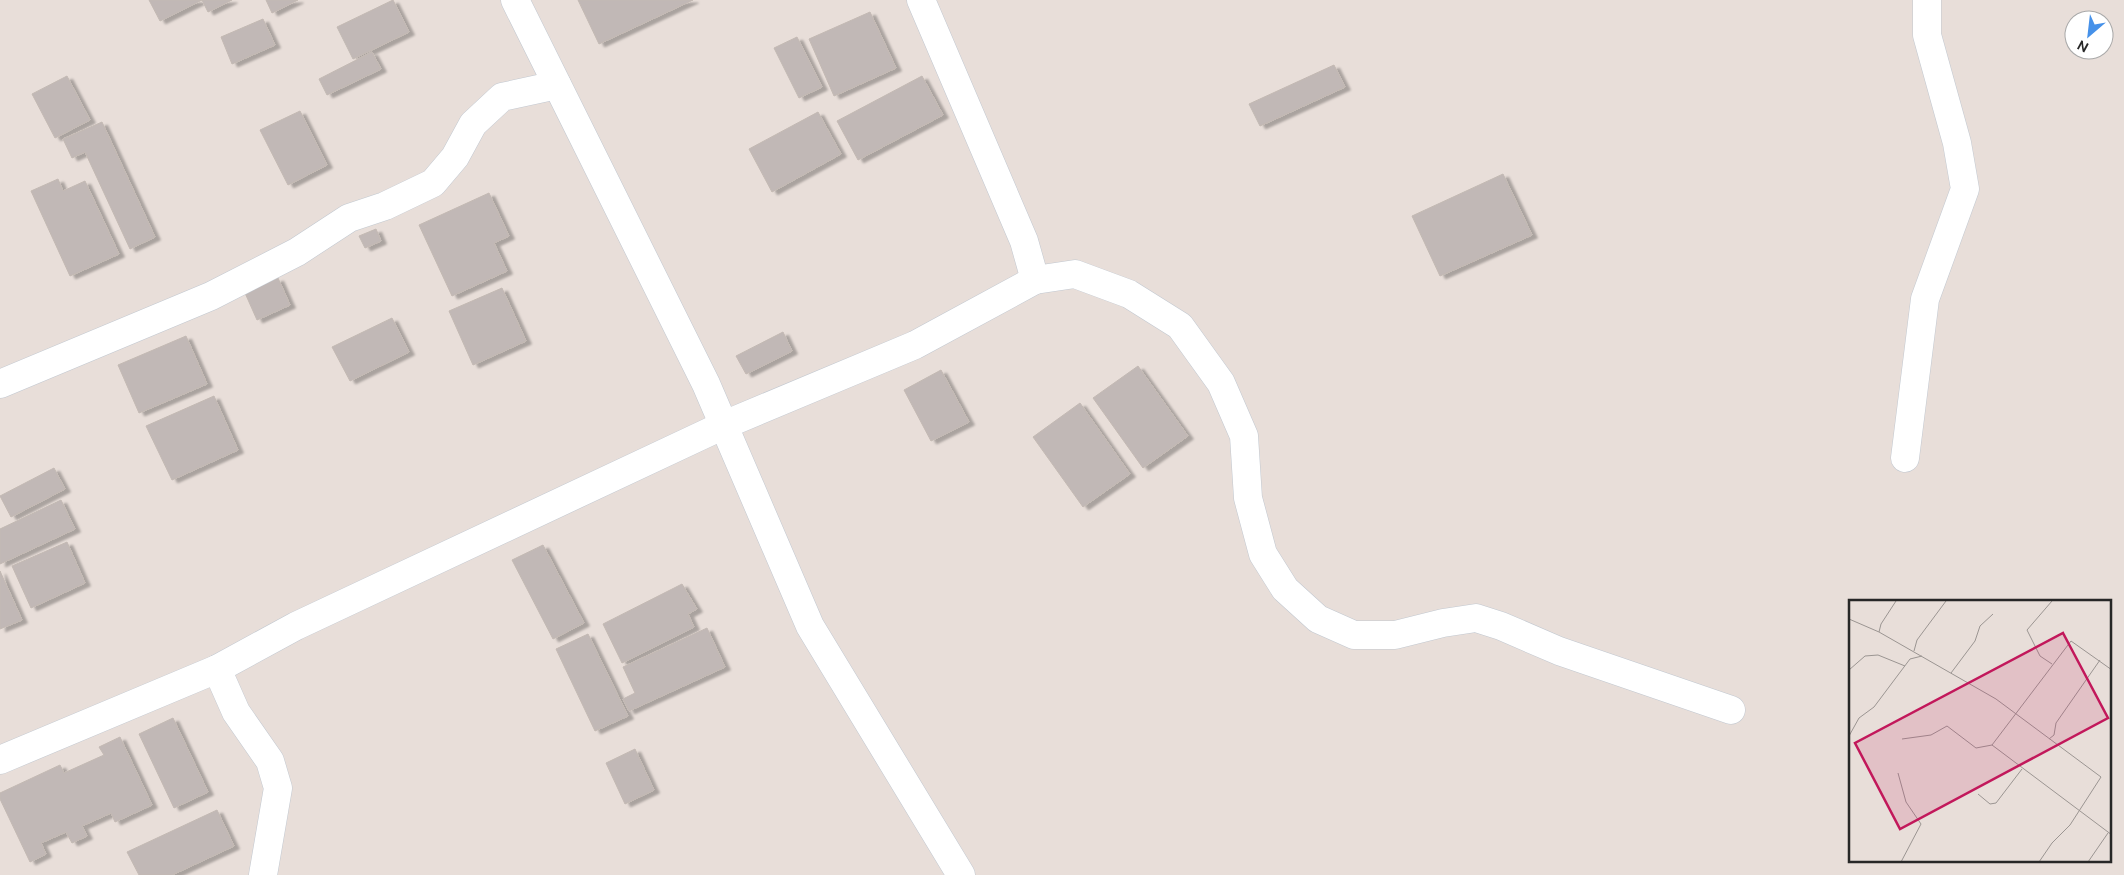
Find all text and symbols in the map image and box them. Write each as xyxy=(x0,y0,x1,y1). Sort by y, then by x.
north arrow xyxy=(2064,10,2114,60)
text: N xyxy=(2075,37,2091,56)
inset map xyxy=(1849,600,2112,862)

